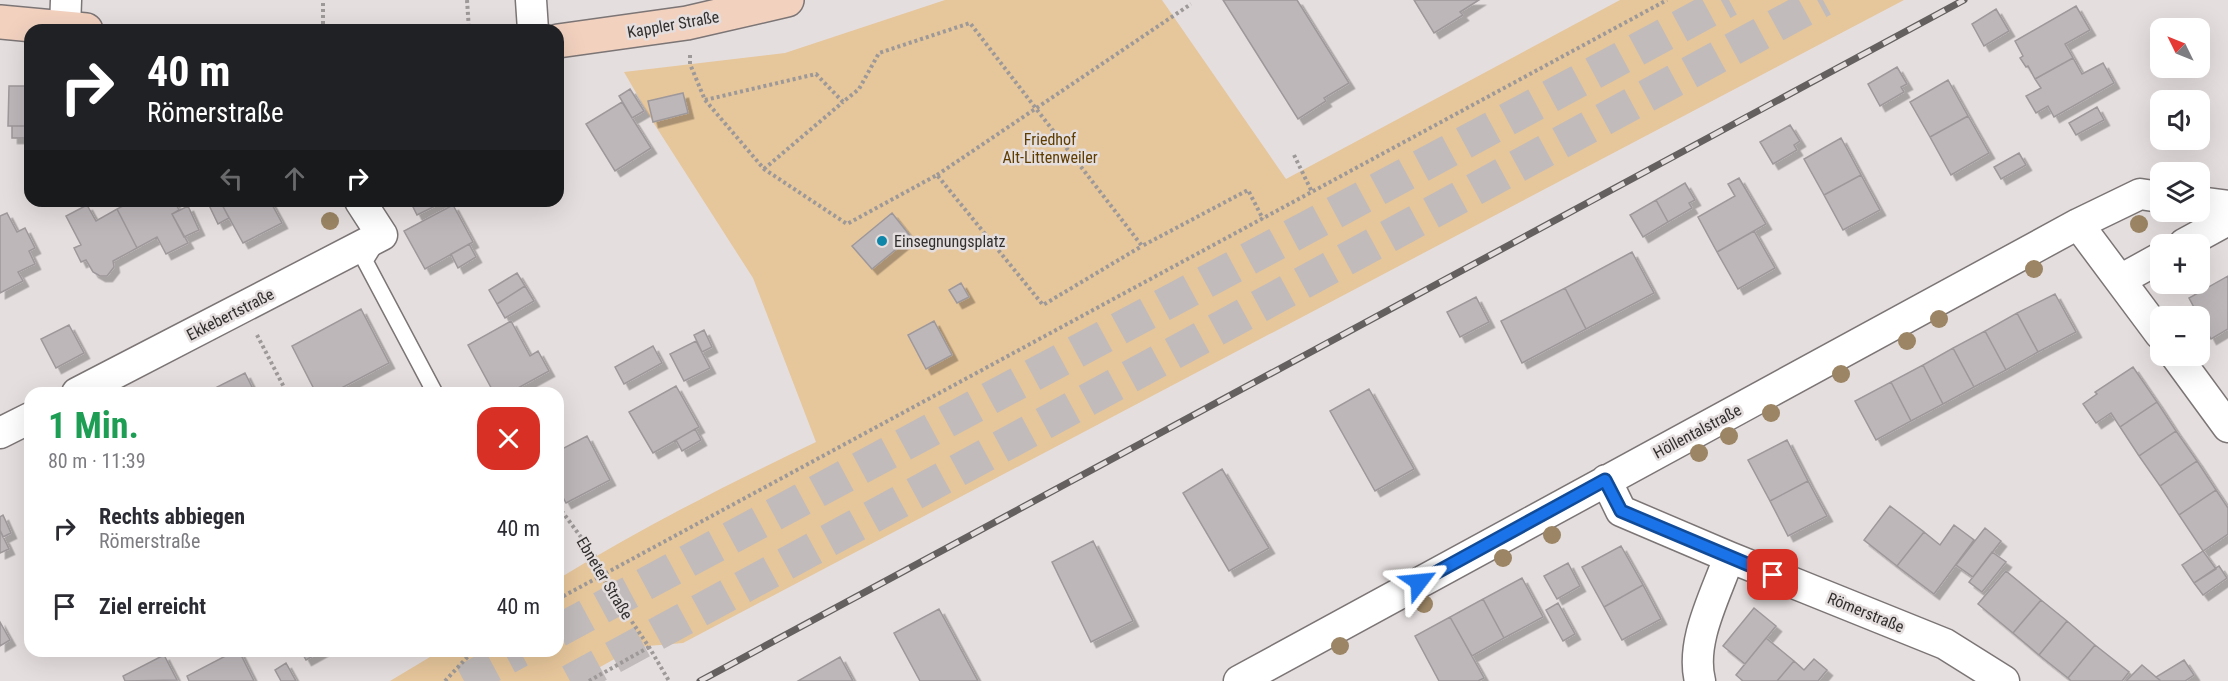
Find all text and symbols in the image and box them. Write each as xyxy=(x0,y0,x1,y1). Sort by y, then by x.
street label: Kappler Straße xyxy=(626,7,721,42)
north arrow xyxy=(2150,18,2210,78)
map controls xyxy=(2150,18,2210,366)
text: 40 m xyxy=(147,47,230,96)
icon: right xyxy=(48,48,126,126)
button: sound xyxy=(2150,90,2210,150)
text: Römerstraße xyxy=(147,97,284,129)
park label: Friedhof Alt-Littenweiler xyxy=(1002,130,1098,167)
icon: left xyxy=(215,162,248,195)
icon: ahead xyxy=(278,162,311,195)
icon: right xyxy=(341,162,374,195)
button: layers xyxy=(2150,162,2210,222)
place label: Einsegnungsplatz xyxy=(894,232,1005,251)
marker: Einsegnungsplatz xyxy=(875,234,889,248)
button: + xyxy=(2150,234,2210,294)
street label: Ekkebertstraße xyxy=(183,284,277,345)
button: − xyxy=(2150,306,2210,366)
street label: Höllentalstraße xyxy=(1650,400,1744,463)
text: 1 Min. xyxy=(48,405,139,447)
button: close xyxy=(477,407,540,470)
text: 80 m · 11:39 xyxy=(48,449,146,473)
text: Rechts abbiegen xyxy=(99,504,245,529)
icon: right xyxy=(48,512,81,545)
text: 40 m xyxy=(497,516,540,541)
text: Römerstraße xyxy=(99,529,200,553)
street label: Ebneter Straße xyxy=(572,534,637,623)
pin xyxy=(1747,549,1798,600)
position arrow xyxy=(1387,550,1451,614)
icon: arrive xyxy=(1756,558,1789,591)
street label: Römerstraße xyxy=(1825,588,1907,636)
icon: arrive xyxy=(48,590,81,623)
text: Ziel erreicht xyxy=(99,594,206,619)
text: 40 m xyxy=(497,594,540,619)

